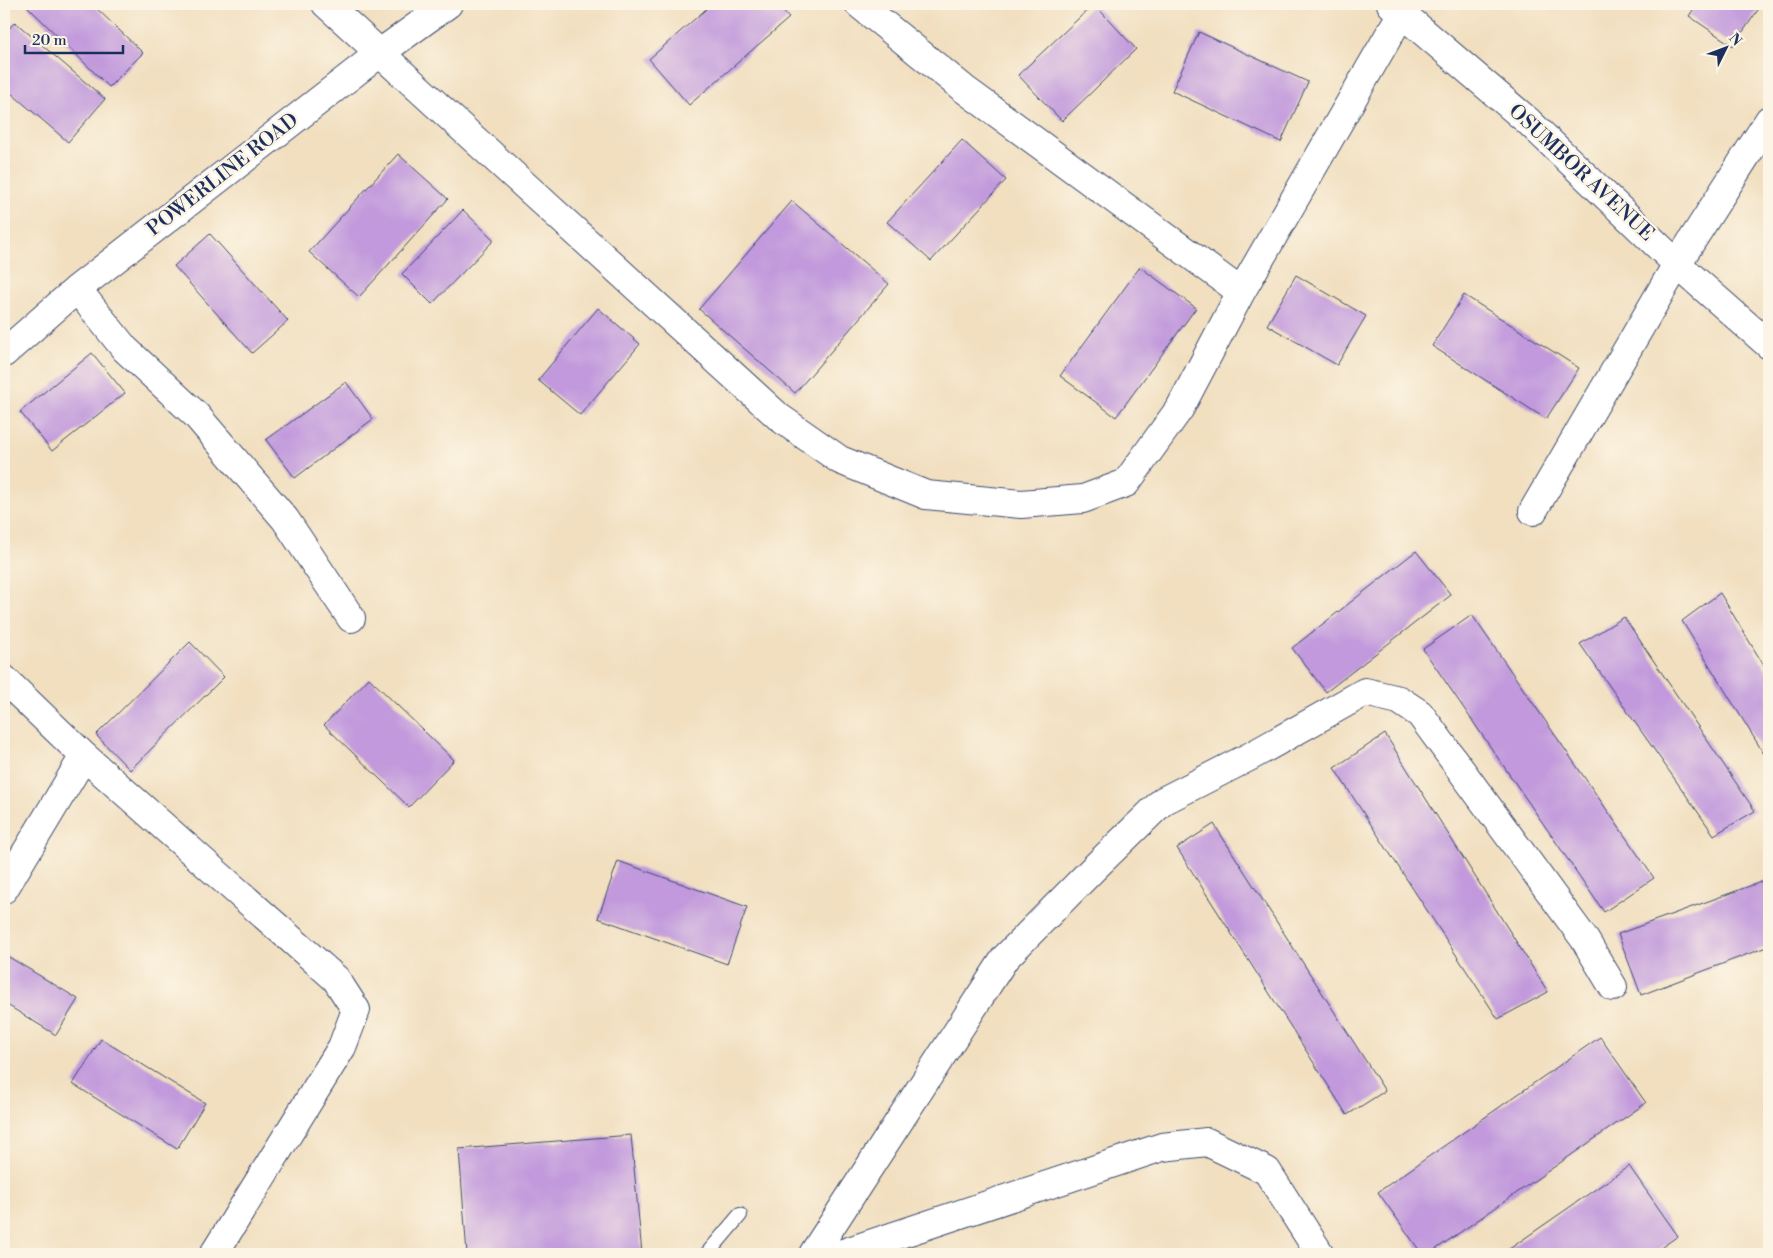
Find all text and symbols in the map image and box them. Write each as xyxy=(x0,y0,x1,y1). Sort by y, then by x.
scale bar xyxy=(25,22,122,54)
north arrow xyxy=(1700,22,1750,72)
text: N xyxy=(1725,30,1745,50)
text: 20 m xyxy=(32,31,67,50)
street label: OSUMBOR AVENUE xyxy=(1503,99,1659,247)
street label: POWERLINE ROAD xyxy=(142,108,304,242)

